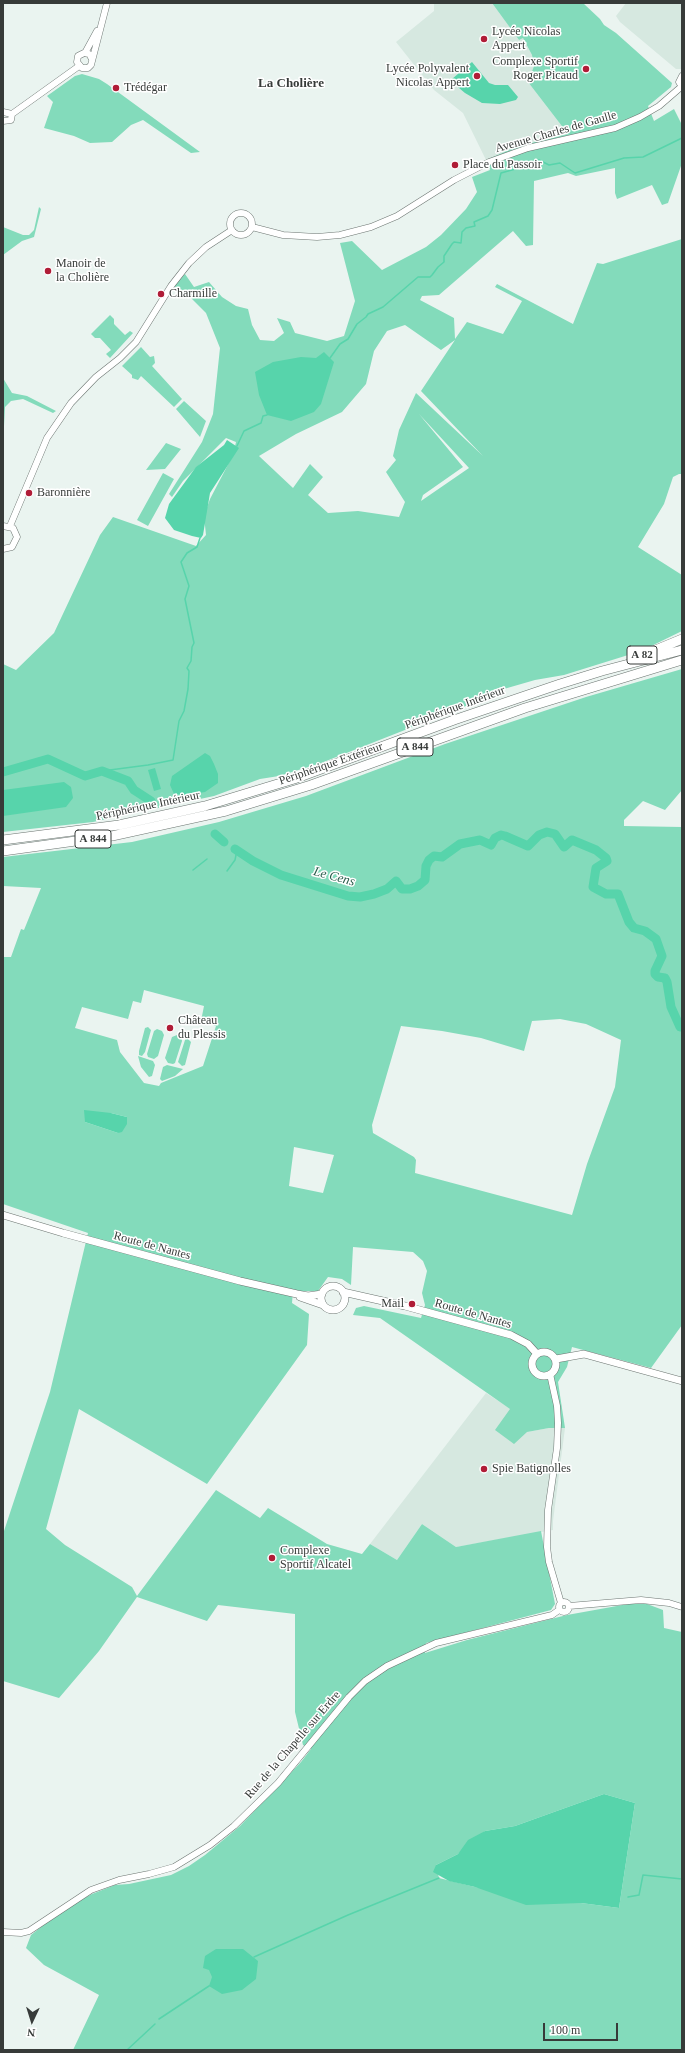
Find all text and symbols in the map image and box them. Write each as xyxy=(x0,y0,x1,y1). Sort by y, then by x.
place label: Lycée Nicolas Appert xyxy=(492,25,560,53)
marker: Lycée Nicolas Appert xyxy=(479,34,489,44)
place label: Complexe Sportif Roger Picaud xyxy=(492,55,578,83)
place label: Lycée Polyvalent Nicolas Appert xyxy=(386,62,469,90)
marker: Complexe Sportif Roger Picaud xyxy=(581,64,591,74)
marker: Lycée Polyvalent Nicolas Appert xyxy=(472,71,482,81)
district label: La Cholière xyxy=(258,76,324,92)
place label: Trédégar xyxy=(124,81,167,95)
marker: Trédégar xyxy=(111,83,121,93)
street label: Avenue Charles de Gaulle xyxy=(494,108,618,156)
place label: Place du Passoir xyxy=(463,158,542,172)
marker: Place du Passoir xyxy=(450,160,460,170)
place label: Manoir de la Cholière xyxy=(56,257,109,285)
marker: Manoir de la Cholière xyxy=(43,266,53,276)
place label: Charmille xyxy=(169,287,217,301)
marker: Charmille xyxy=(156,289,166,299)
place label: Baronnière xyxy=(37,486,90,500)
marker: Baronnière xyxy=(24,488,34,498)
road number: A 82 xyxy=(627,646,657,664)
street label: Périphérique Intérieur xyxy=(403,683,507,733)
road number: A 844 xyxy=(397,738,433,756)
street label: Périphérique Extérieur xyxy=(277,739,385,789)
street label: Périphérique Intérieur xyxy=(95,788,201,824)
road number: A 844 xyxy=(75,830,111,848)
water label: Le Cens xyxy=(312,864,356,890)
place label: Château du Plessis xyxy=(178,1014,226,1042)
marker: Château du Plessis xyxy=(165,1023,175,1033)
street label: Route de Nantes xyxy=(112,1229,192,1263)
street label: Route de Nantes xyxy=(433,1296,513,1332)
place label: Mail xyxy=(381,1297,404,1311)
marker: Mail xyxy=(407,1299,417,1309)
place label: Spie Batignolles xyxy=(492,1462,571,1476)
marker: Spie Batignolles xyxy=(479,1464,489,1474)
place label: Complexe Sportif Alcatel xyxy=(280,1544,351,1572)
marker: Complexe Sportif Alcatel xyxy=(267,1553,277,1563)
street label: Rue de la Chapelle sur Erdre xyxy=(242,1688,344,1802)
north arrow xyxy=(12,2001,52,2041)
scale bar xyxy=(545,2015,620,2041)
text: 100 m xyxy=(550,2023,580,2037)
text: N xyxy=(27,2027,36,2039)

